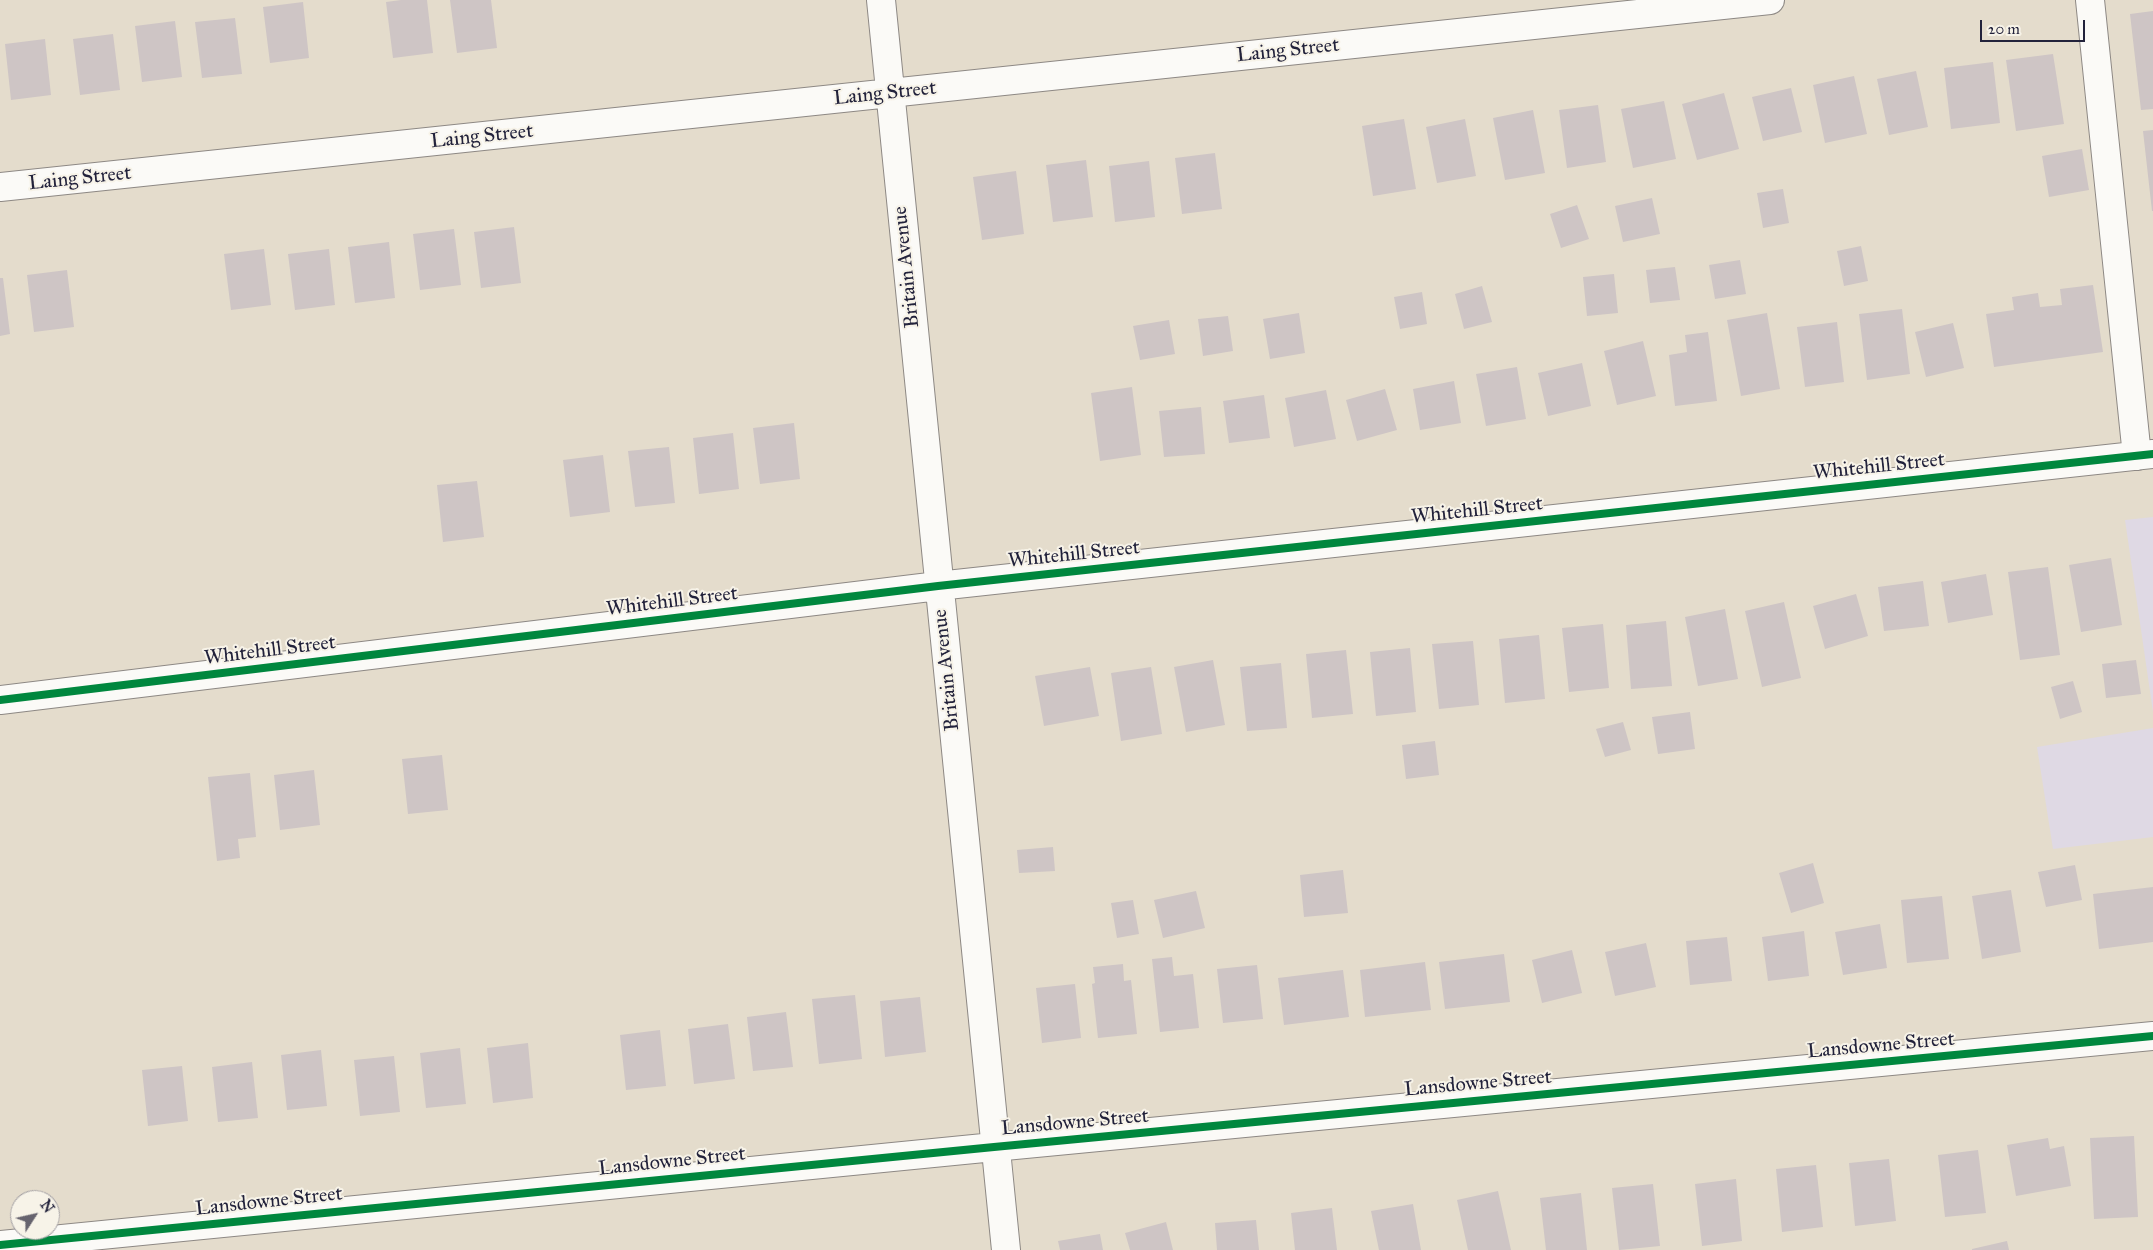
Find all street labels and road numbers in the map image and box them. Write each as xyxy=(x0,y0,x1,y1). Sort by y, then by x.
street label: Laing Street xyxy=(1236,34,1340,68)
street label: Laing Street xyxy=(833,77,937,111)
street label: Laing Street xyxy=(430,120,534,154)
street label: Laing Street xyxy=(28,162,132,196)
street label: Britain Avenue xyxy=(889,205,925,329)
street label: Whitehill Street xyxy=(1812,448,1946,486)
street label: Whitehill Street xyxy=(1410,492,1544,530)
street label: Whitehill Street xyxy=(1007,536,1141,574)
street label: Whitehill Street xyxy=(605,582,739,622)
street label: Britain Avenue xyxy=(929,608,965,732)
street label: Whitehill Street xyxy=(203,631,337,671)
street label: Lansdowne Street xyxy=(1806,1028,1956,1064)
street label: Lansdowne Street xyxy=(1403,1066,1553,1102)
street label: Lansdowne Street xyxy=(1000,1105,1150,1141)
street label: Lansdowne Street xyxy=(597,1142,747,1182)
street label: Lansdowne Street xyxy=(194,1182,344,1222)

